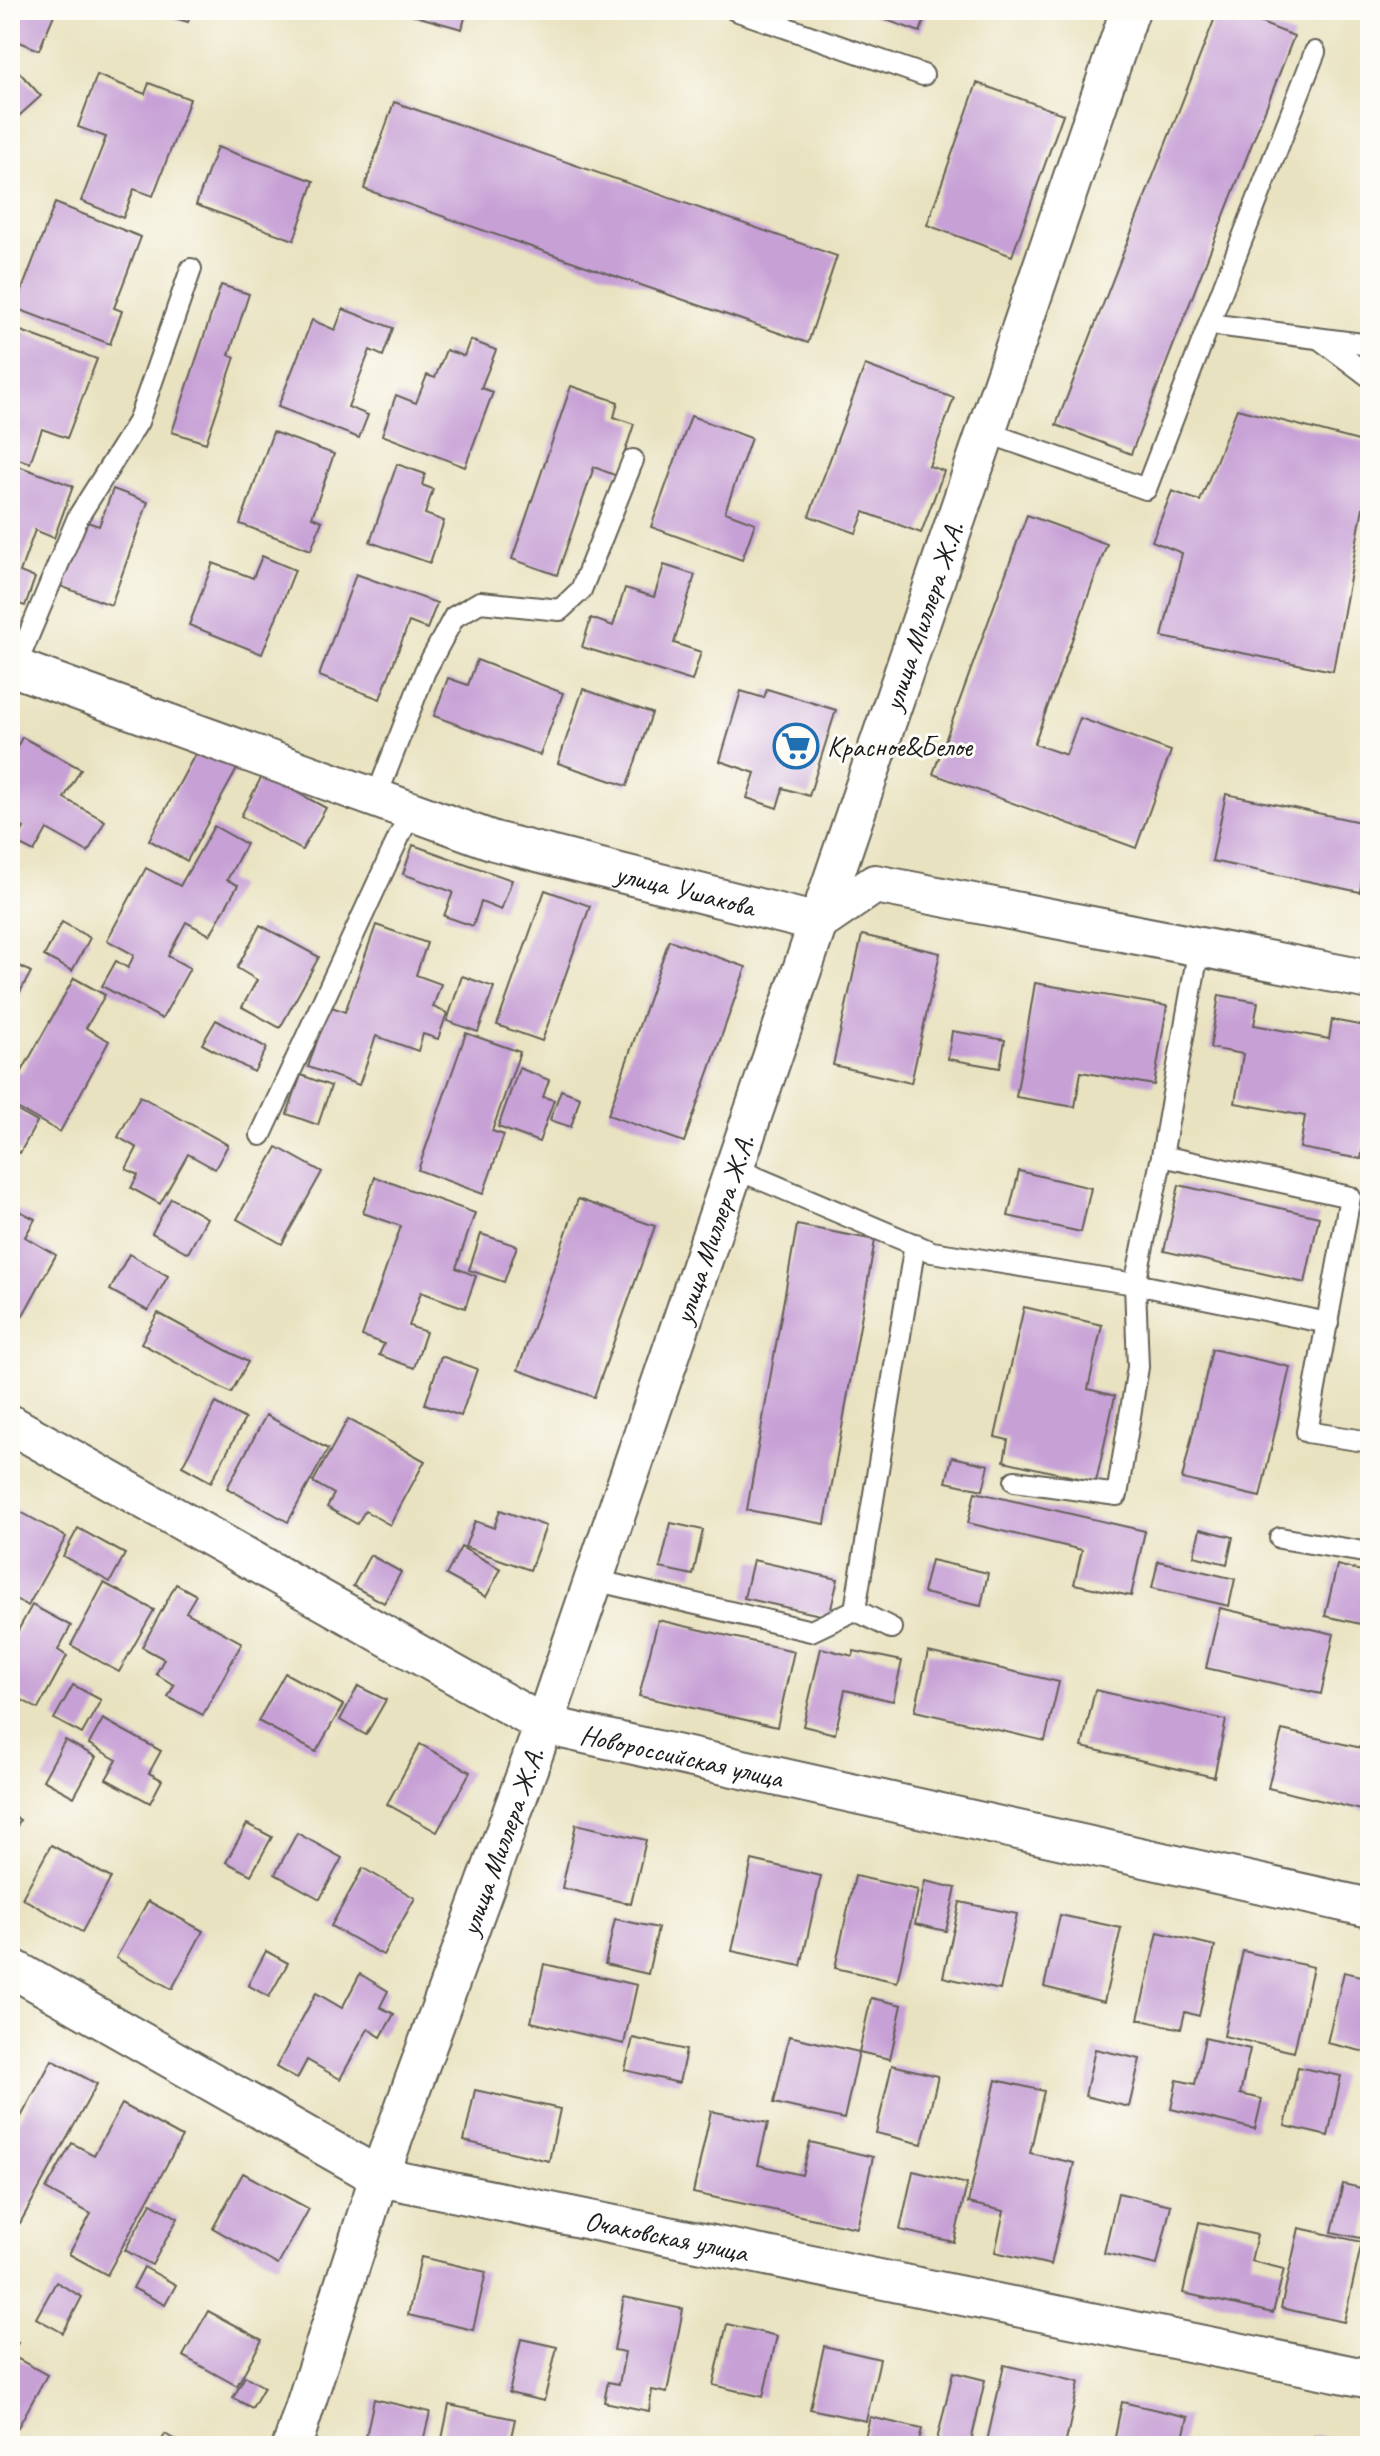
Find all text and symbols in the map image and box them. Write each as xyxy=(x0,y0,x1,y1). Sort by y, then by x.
street label: улица Миллера Ж.А. xyxy=(874,517,972,717)
supermarket icon: Красное&Белое xyxy=(772,722,820,770)
place label: Красное&Белое xyxy=(827,729,974,764)
street label: улица Ушакова xyxy=(610,855,761,925)
street label: улица Миллера Ж.А. xyxy=(665,1130,762,1330)
street label: Новороссийская улица xyxy=(577,1717,788,1796)
street label: улица Миллера Ж.А. xyxy=(451,1743,552,1942)
street label: Очаковская улица xyxy=(582,2202,753,2270)

